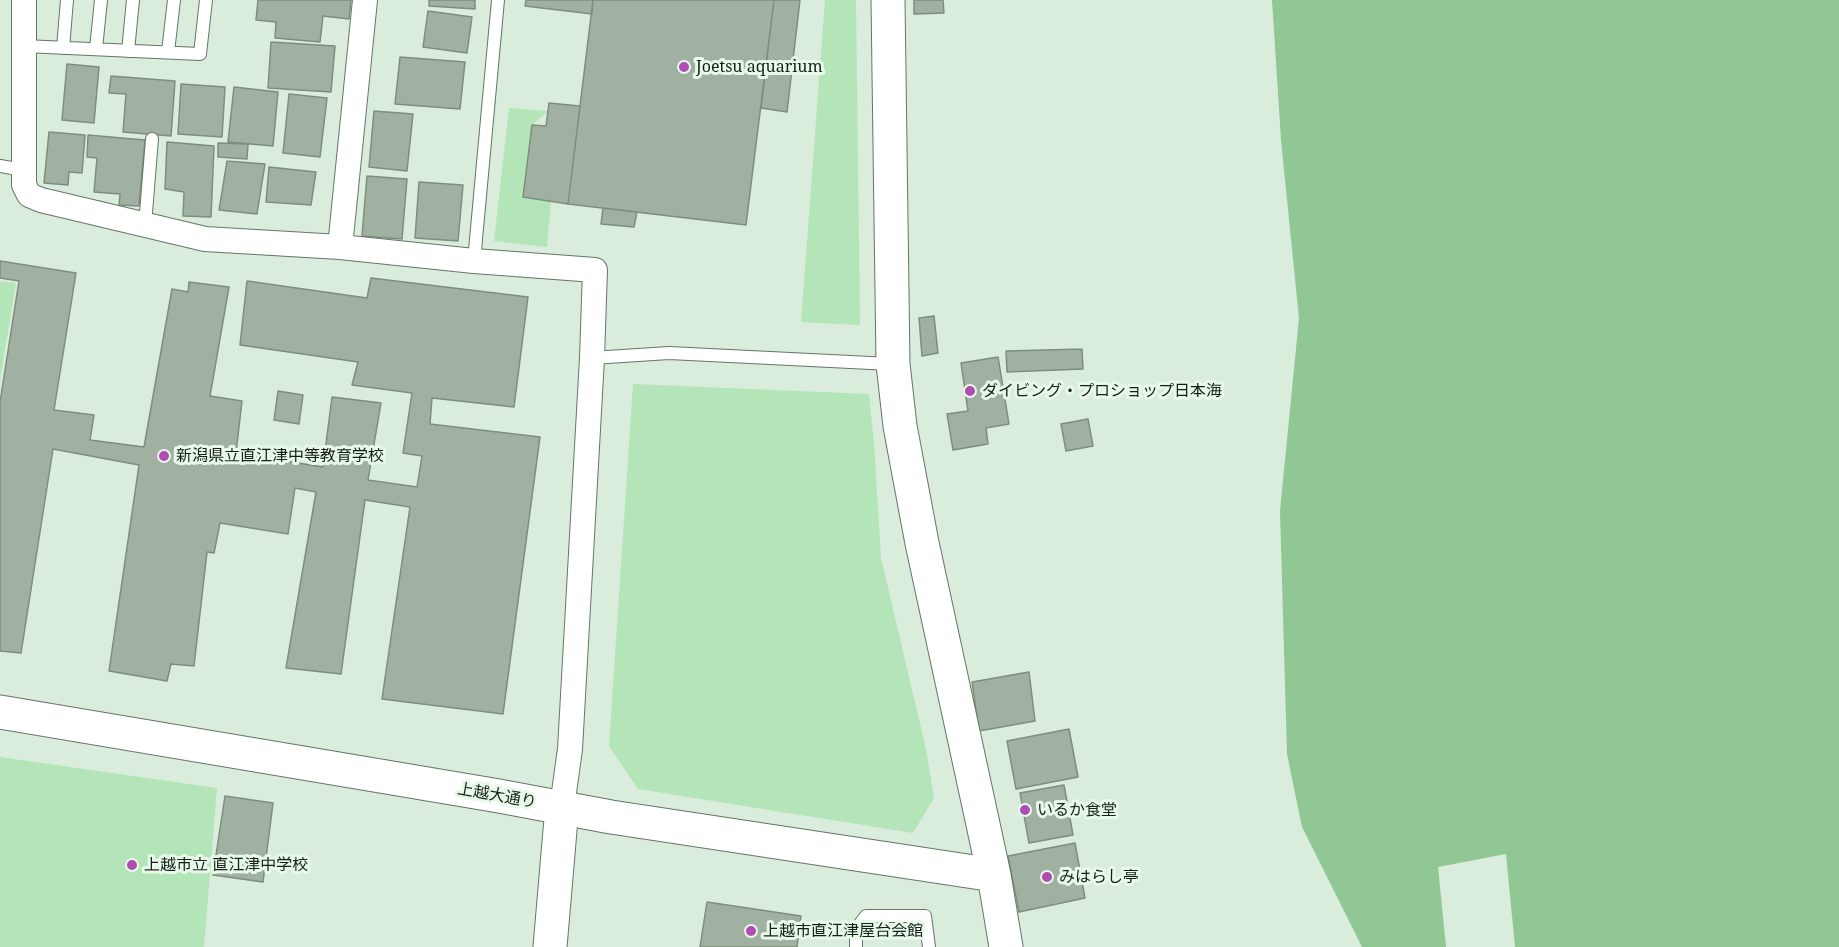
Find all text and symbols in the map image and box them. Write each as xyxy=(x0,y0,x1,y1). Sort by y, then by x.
place label: Joetsu aquarium xyxy=(696,57,823,77)
marker: Joetsu aquarium xyxy=(677,60,691,74)
place label: ダイビング・プロショップ日本海 xyxy=(982,381,1222,401)
marker: ダイビング・プロショップ日本海 xyxy=(963,384,977,398)
place label: 新潟県立直江津中等教育学校 xyxy=(176,446,384,466)
marker: 新潟県立直江津中等教育学校 xyxy=(157,449,171,463)
street label: 上越大通り xyxy=(456,780,538,812)
place label: いるか食堂 xyxy=(1037,800,1117,820)
marker: いるか食堂 xyxy=(1018,803,1032,817)
place label: 上越市立 直江津中学校 xyxy=(144,855,308,875)
marker: 上越市立 直江津中学校 xyxy=(125,858,139,872)
place label: みはらし亭 xyxy=(1059,867,1139,887)
marker: みはらし亭 xyxy=(1040,870,1054,884)
place label: 上越市直江津屋台会館 xyxy=(763,921,923,941)
marker: 上越市直江津屋台会館 xyxy=(744,924,758,938)

